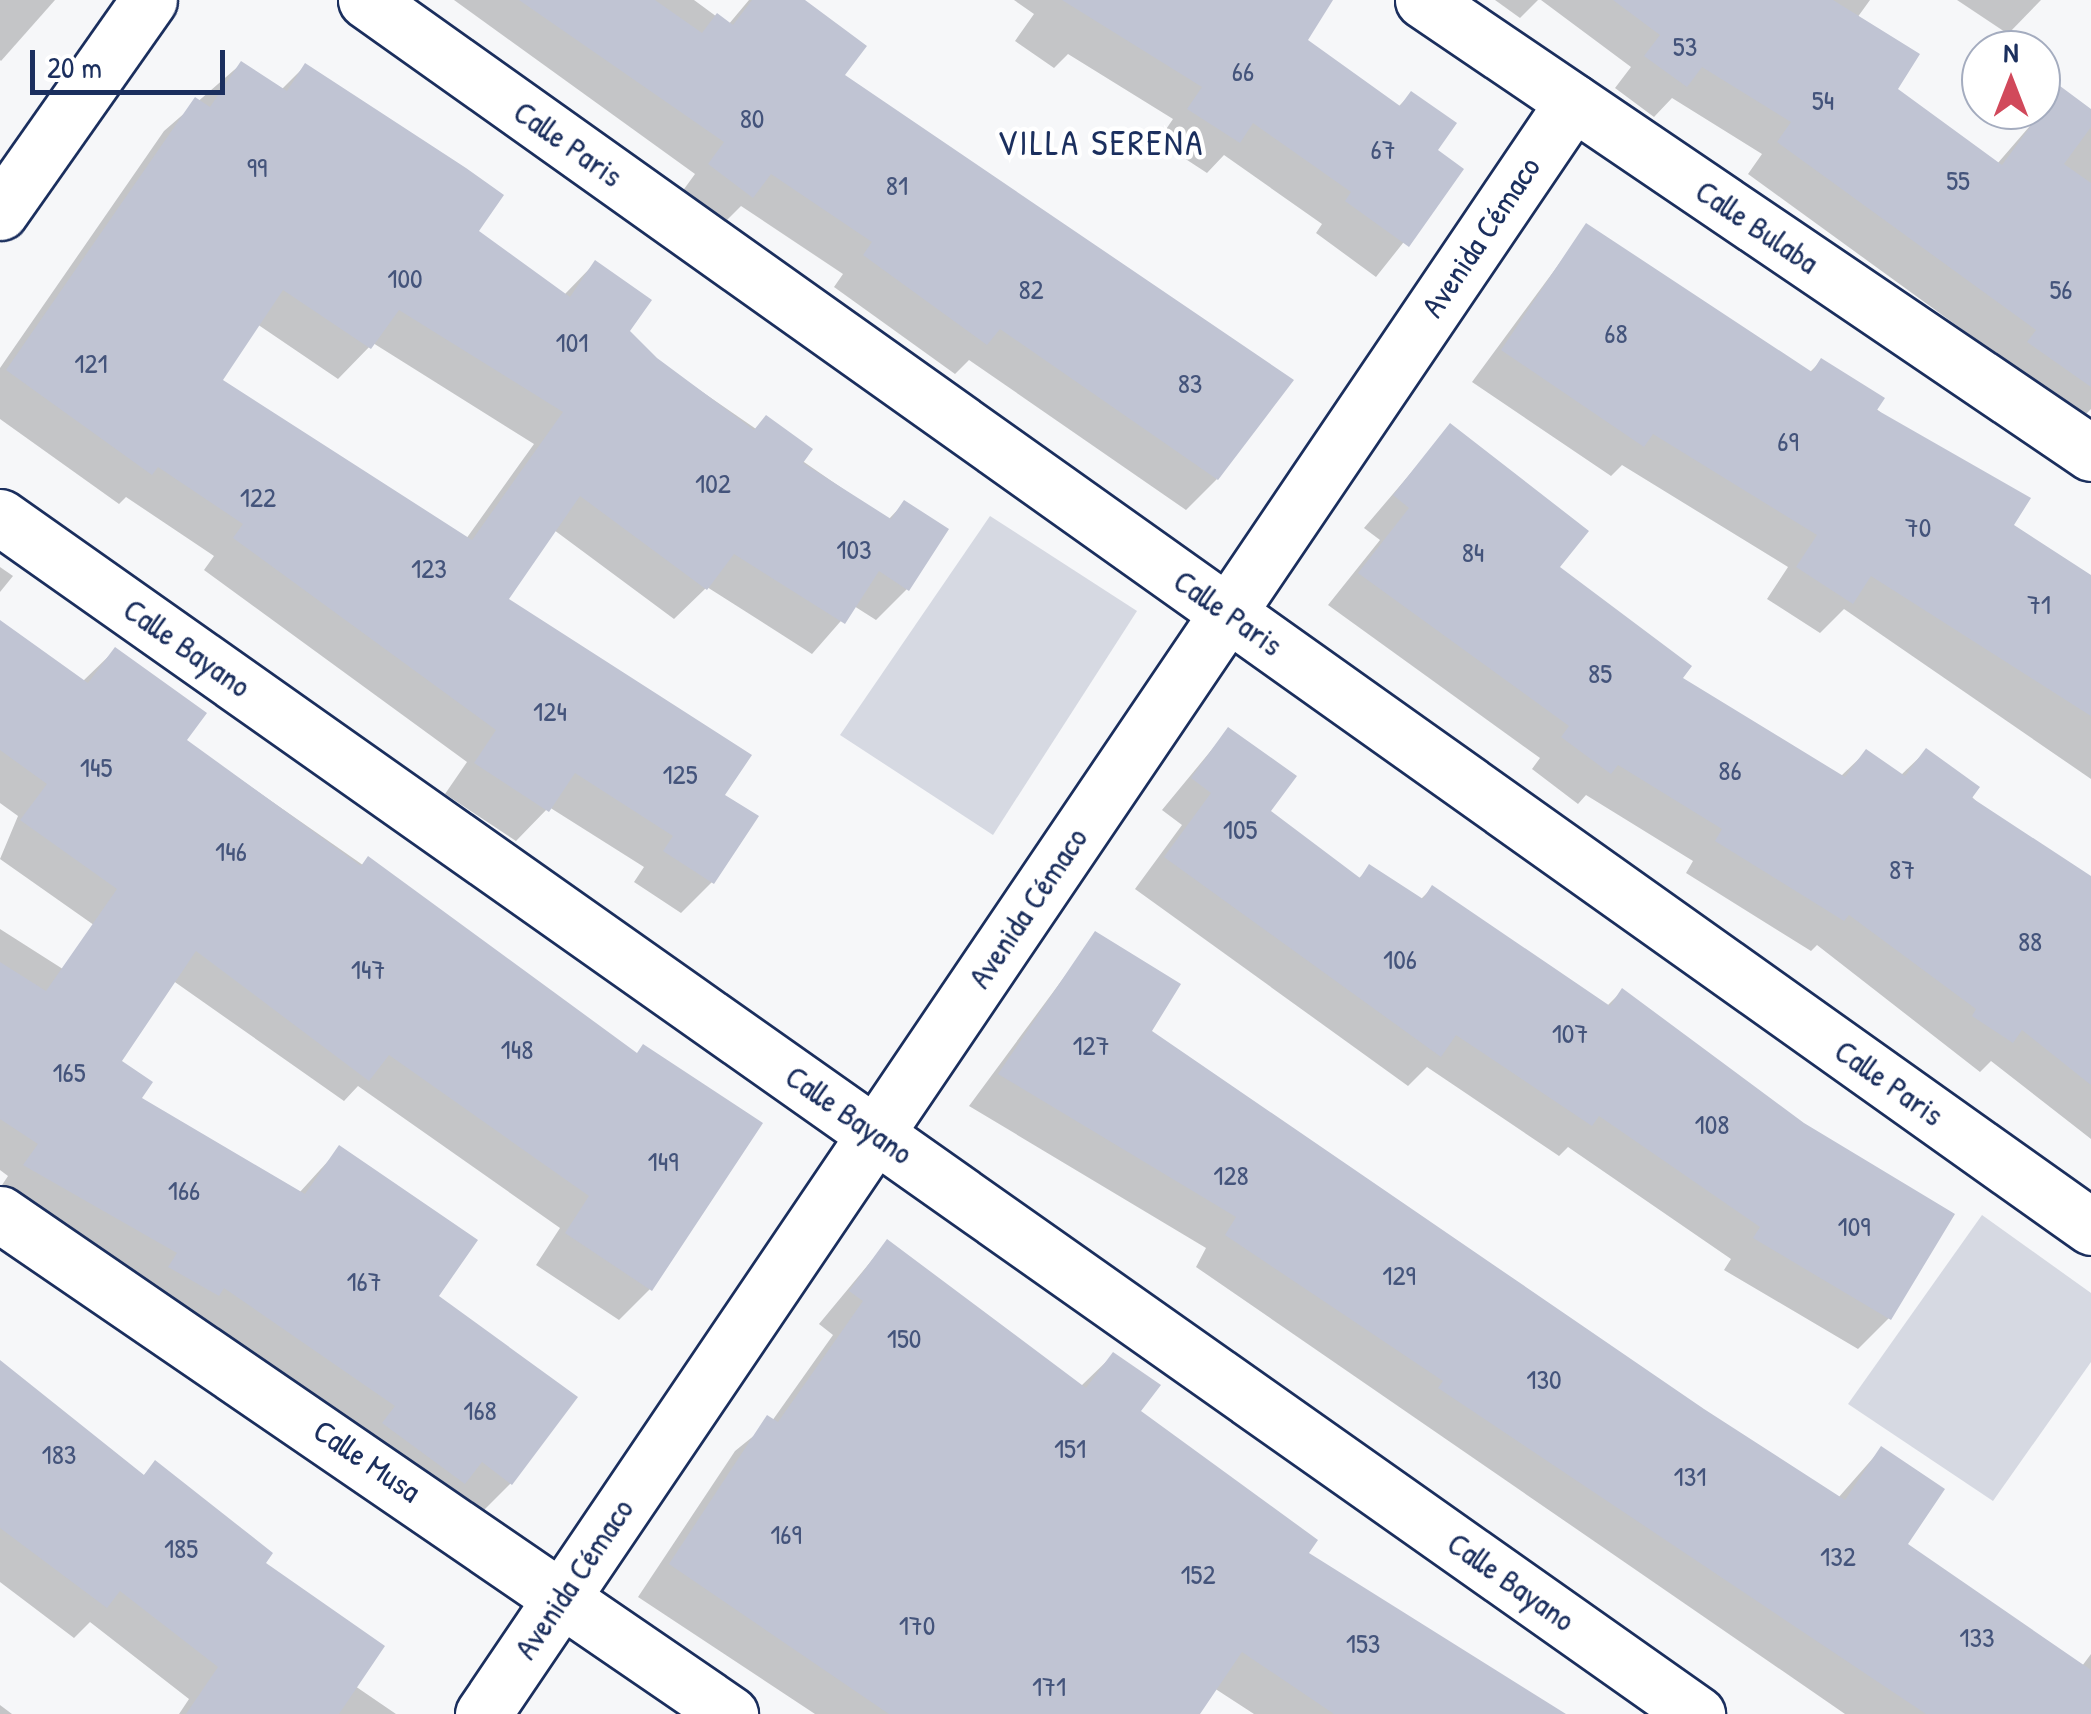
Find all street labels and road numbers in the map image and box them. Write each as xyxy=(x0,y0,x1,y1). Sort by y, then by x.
street label: Calle Paris xyxy=(506,93,630,195)
street label: Avenida Cémaco xyxy=(1413,150,1549,324)
street label: Calle Bulaba xyxy=(1688,172,1826,282)
street label: Calle Paris xyxy=(1166,562,1290,664)
street label: Calle Bayano xyxy=(116,590,258,706)
street label: Avenida Cémaco xyxy=(960,821,1096,995)
street label: Calle Paris xyxy=(1827,1032,1951,1134)
street label: Calle Bayano xyxy=(778,1057,920,1173)
street label: Calle Musa xyxy=(306,1411,428,1511)
street label: Avenida Cémaco xyxy=(506,1492,642,1666)
street label: Calle Bayano xyxy=(1440,1524,1582,1640)

